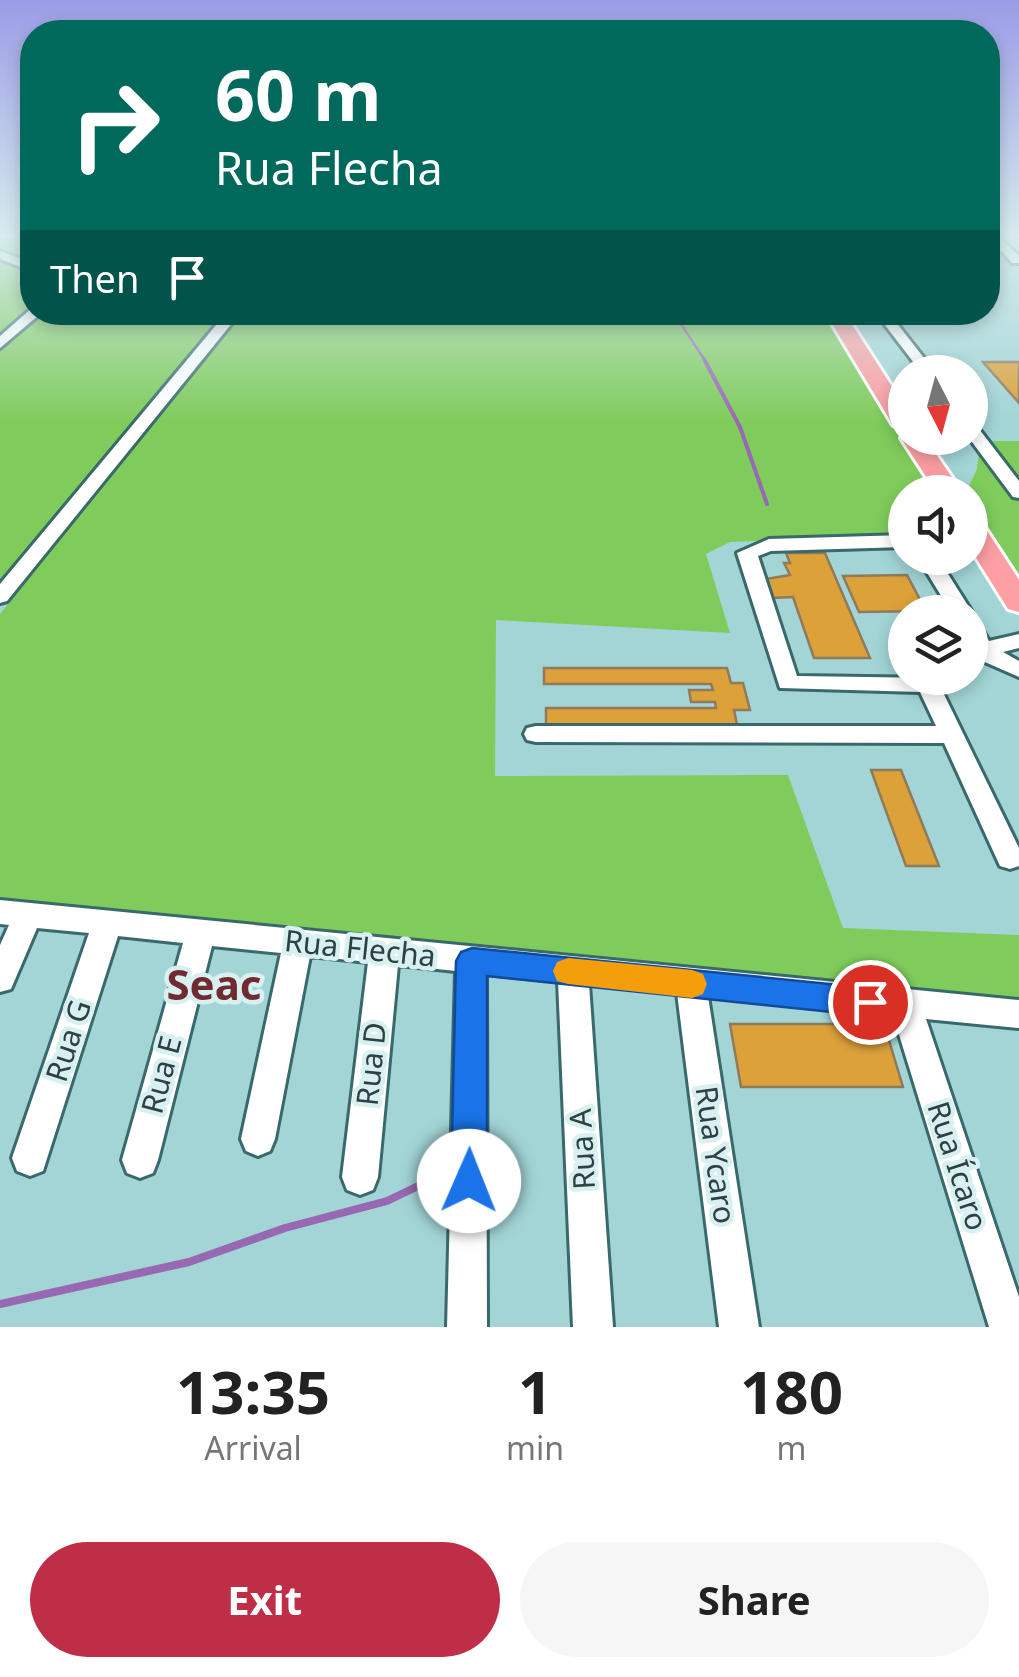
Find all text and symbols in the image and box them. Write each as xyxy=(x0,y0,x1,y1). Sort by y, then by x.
text: 60 m xyxy=(215,46,382,142)
icon: right xyxy=(50,60,180,190)
text: Rua Flecha xyxy=(215,137,443,198)
icon: arrive xyxy=(160,250,215,305)
text: Then xyxy=(50,252,140,304)
north arrow xyxy=(888,355,988,455)
map controls xyxy=(888,355,988,695)
button: sound xyxy=(888,475,988,575)
button: layers xyxy=(888,595,988,695)
street label: Rua Flecha xyxy=(283,919,438,976)
district label: Seac xyxy=(166,955,262,1012)
pin xyxy=(828,960,913,1045)
icon: arrive xyxy=(843,975,898,1030)
street label: Rua G xyxy=(35,994,100,1087)
street label: Rua D xyxy=(346,1020,395,1108)
street label: Rua E xyxy=(131,1031,191,1118)
street label: Rua Ycaro xyxy=(687,1083,746,1226)
street label: Rua Ícaro xyxy=(918,1096,998,1235)
street label: Rua A xyxy=(559,1107,604,1191)
position arrow xyxy=(417,1129,521,1233)
text: 13:35 xyxy=(176,1350,330,1432)
text: 1 xyxy=(518,1350,552,1432)
text: 180 xyxy=(740,1350,843,1432)
text: Arrival xyxy=(204,1426,302,1469)
text: min xyxy=(506,1426,564,1469)
text: m xyxy=(777,1426,806,1469)
button: Exit xyxy=(30,1542,500,1657)
button: Share xyxy=(520,1542,989,1657)

